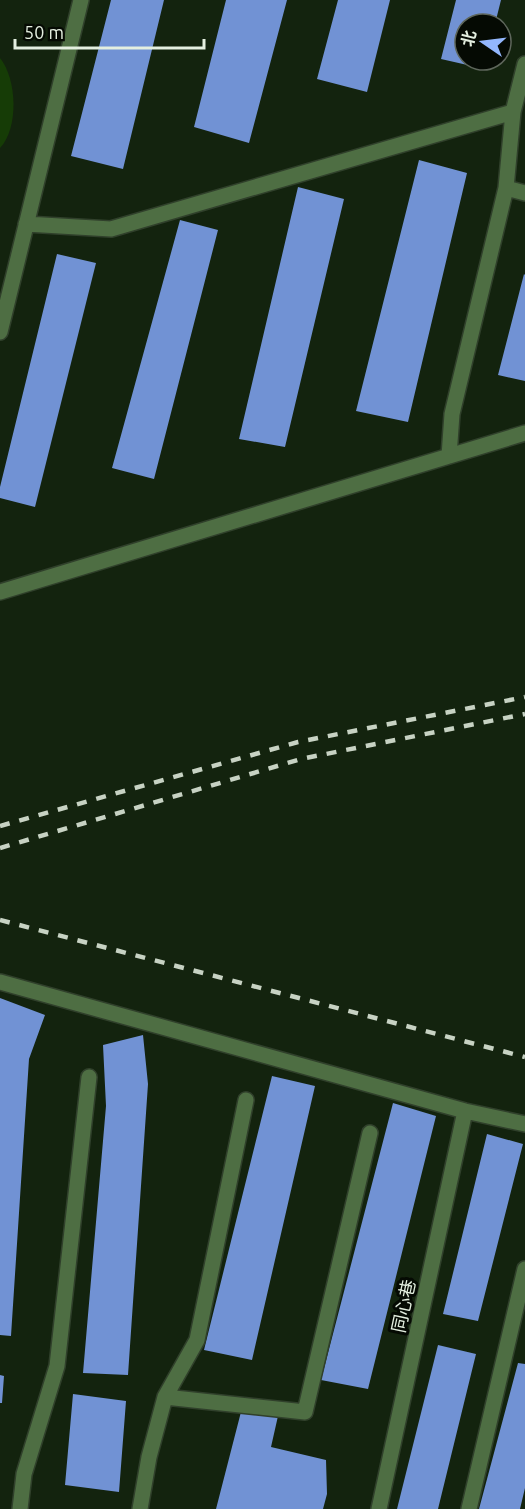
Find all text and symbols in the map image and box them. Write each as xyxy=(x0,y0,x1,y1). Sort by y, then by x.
scale bar xyxy=(15,12,204,50)
north arrow xyxy=(453,12,513,72)
text: 50 m xyxy=(24,22,64,42)
text: 北 xyxy=(458,28,479,48)
street label: 同心巷 xyxy=(388,1278,418,1334)

